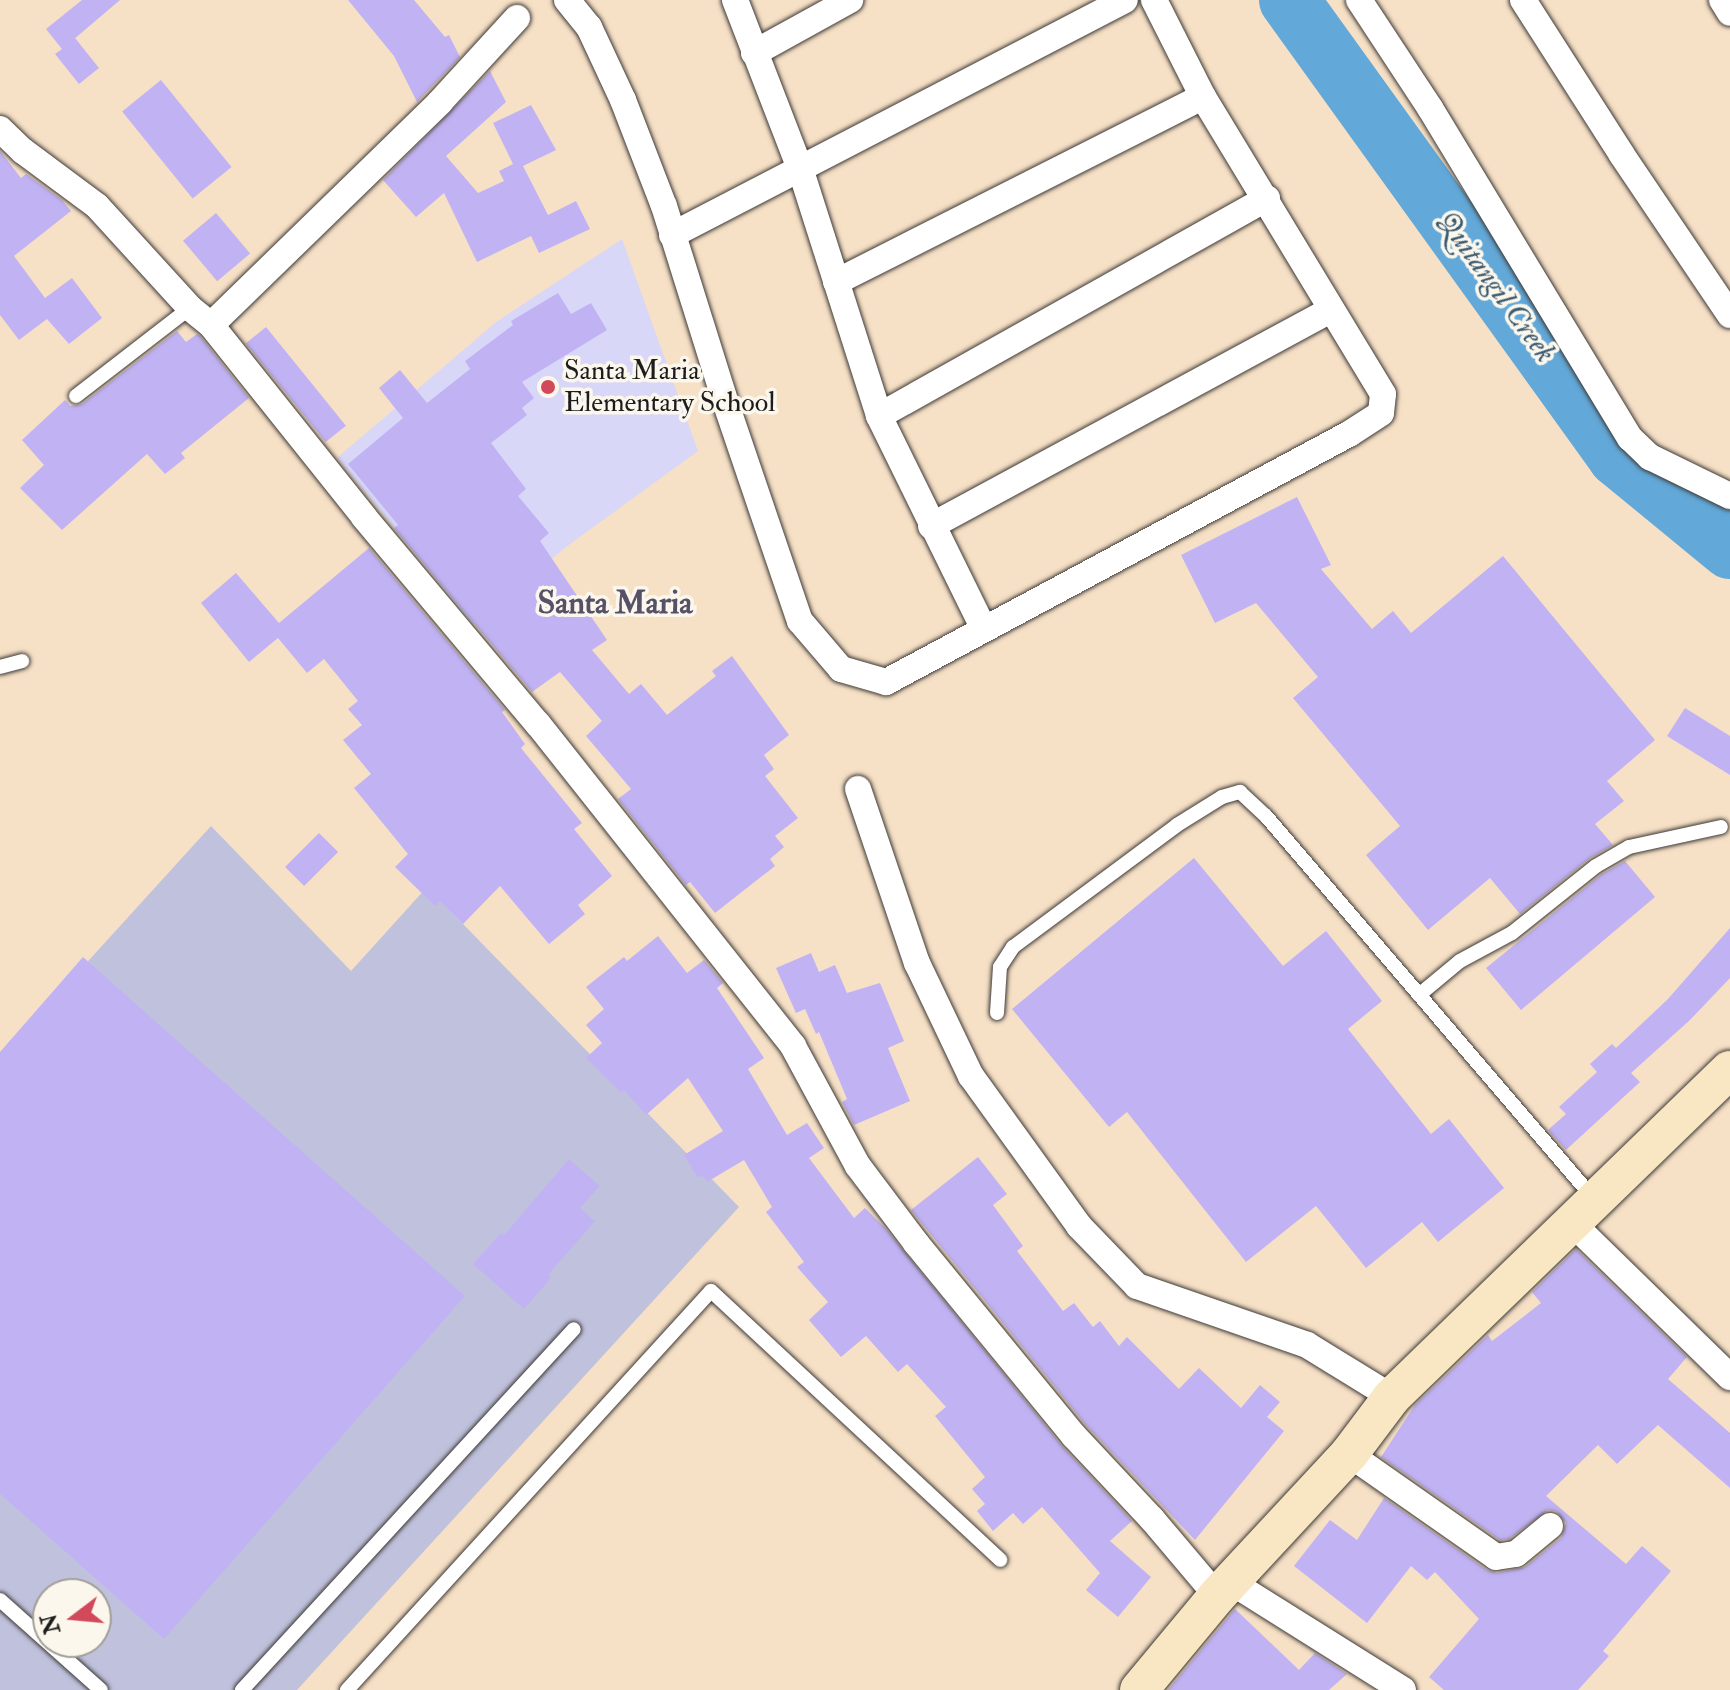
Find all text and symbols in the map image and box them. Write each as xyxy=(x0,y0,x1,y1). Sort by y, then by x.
water label: Quitangil Creek xyxy=(1429,204,1563,370)
place label: Santa Maria Elementary School xyxy=(564,354,775,420)
marker: Santa Maria Elementary School xyxy=(539,378,557,396)
district label: Santa Maria xyxy=(537,584,693,622)
north arrow xyxy=(32,1578,112,1658)
text: N xyxy=(35,1611,67,1637)

